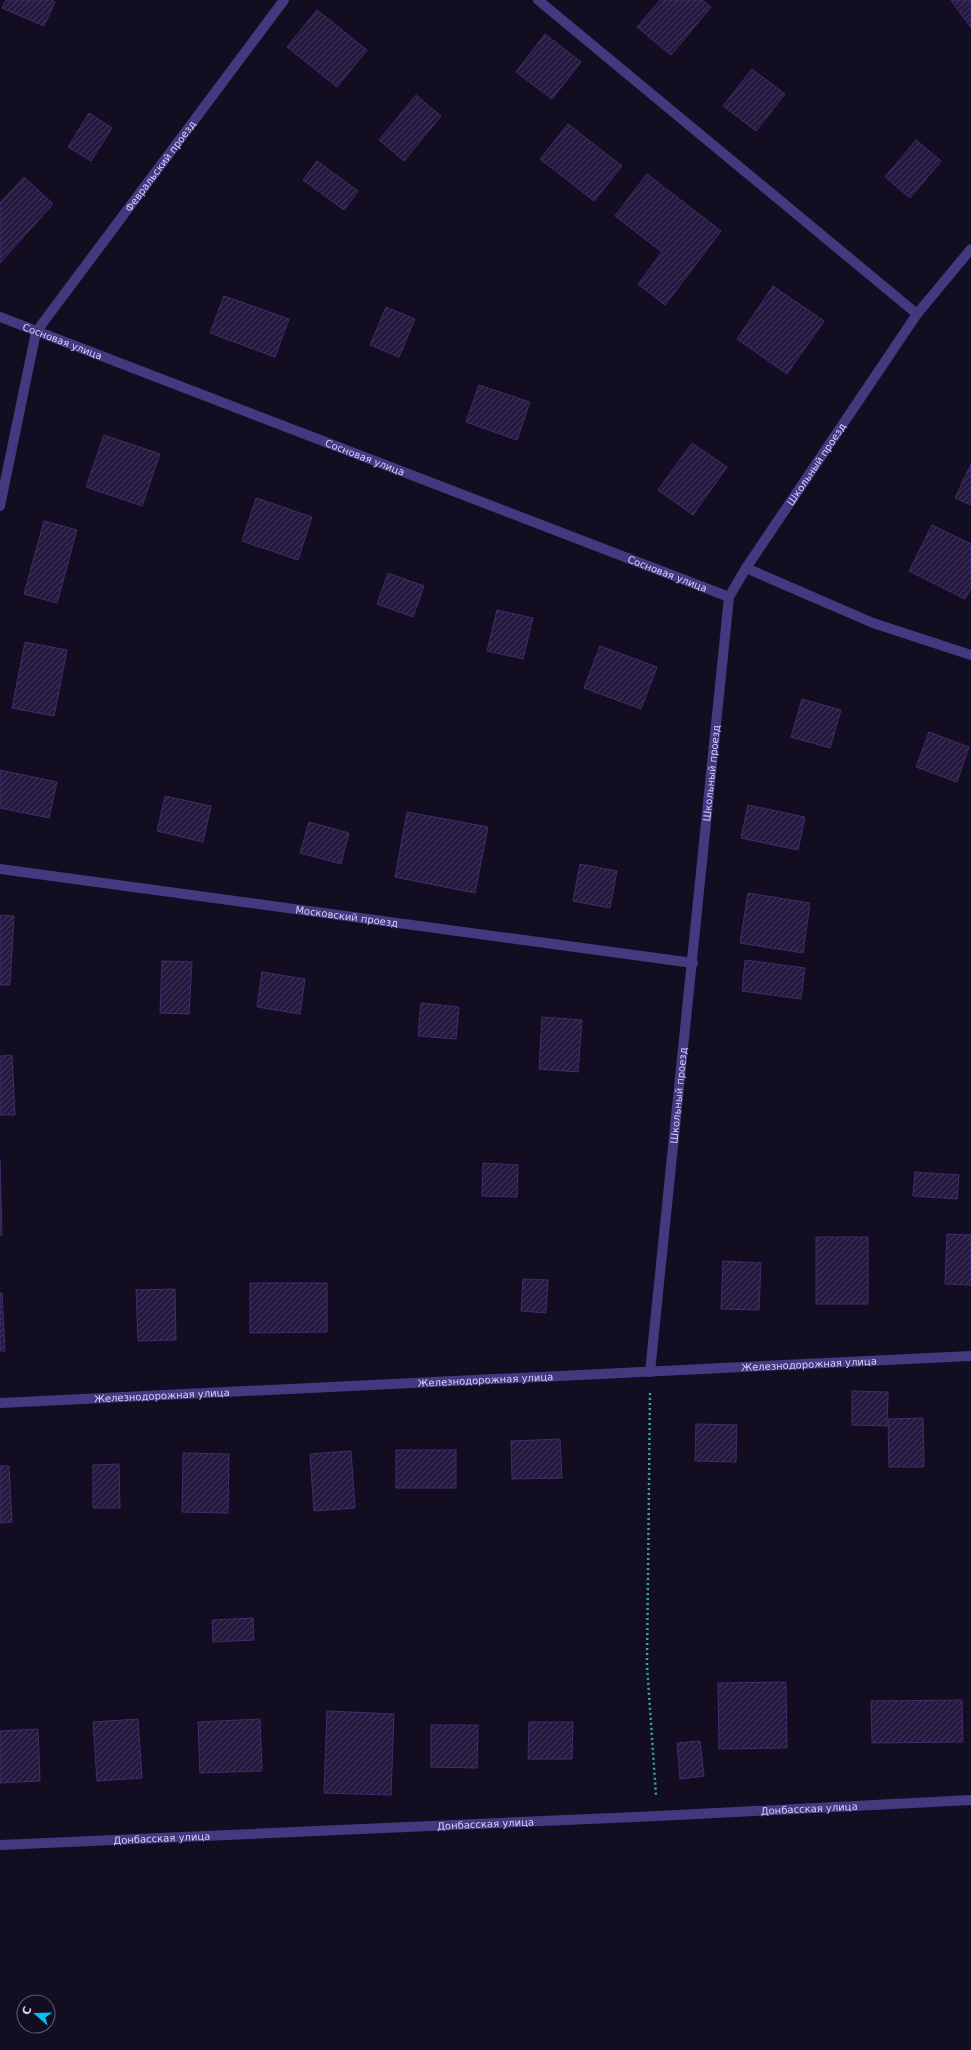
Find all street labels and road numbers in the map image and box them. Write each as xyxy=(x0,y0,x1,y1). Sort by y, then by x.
street label: Февральский проезд xyxy=(123,118,198,214)
street label: Сосновая улица xyxy=(21,321,104,361)
street label: Школьный проезд xyxy=(784,421,848,507)
street label: Сосновая улица xyxy=(324,437,406,477)
street label: Сосновая улица xyxy=(626,553,709,594)
street label: Школьный проезд xyxy=(701,724,721,822)
street label: Московский проезд xyxy=(295,904,399,928)
street label: Школьный проезд xyxy=(668,1047,689,1144)
street label: Железнодорожная улица xyxy=(741,1355,877,1373)
street label: Железнодорожная улица xyxy=(417,1371,553,1388)
street label: Железнодорожная улица xyxy=(94,1386,230,1404)
street label: Донбасская улица xyxy=(760,1800,858,1816)
street label: Донбасская улица xyxy=(437,1816,534,1831)
street label: Донбасская улица xyxy=(113,1830,211,1845)

